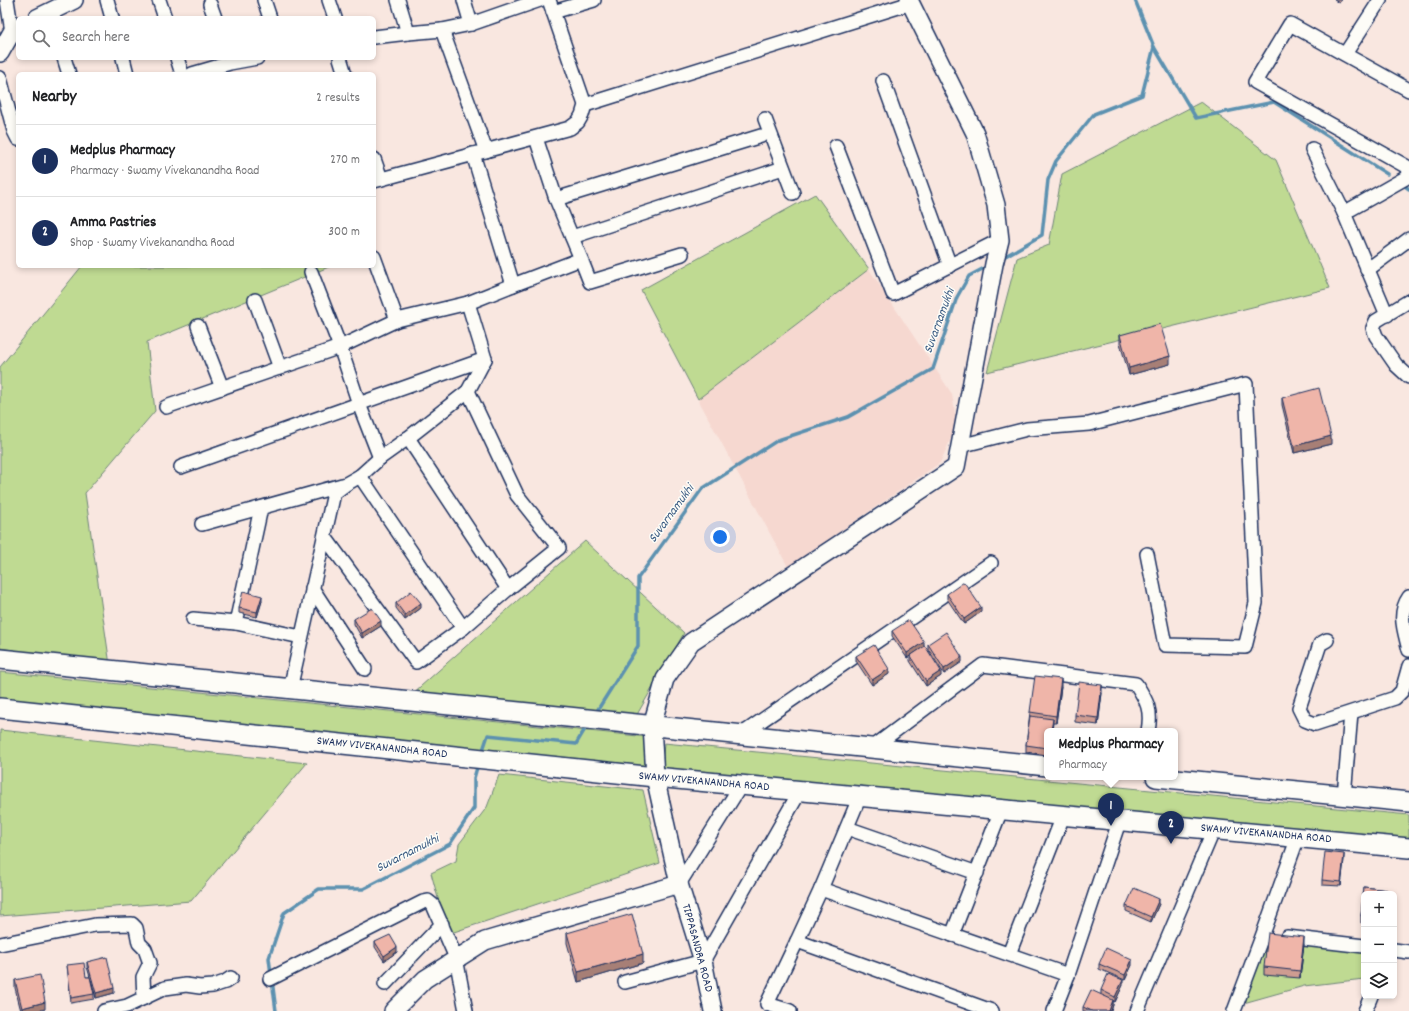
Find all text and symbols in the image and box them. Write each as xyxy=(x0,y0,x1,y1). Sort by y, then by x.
search box xyxy=(16,16,376,60)
icon: search xyxy=(30,27,52,49)
text: Search here xyxy=(62,27,130,49)
text: Nearby xyxy=(32,86,76,110)
text: 2 results xyxy=(316,89,360,108)
text: Medplus Pharmacy xyxy=(70,140,175,162)
text: 1 xyxy=(44,151,46,170)
text: 270 m xyxy=(330,151,360,170)
text: Pharmacy · Swamy Vivekanandha Road xyxy=(70,162,259,181)
text: Amma Pastries xyxy=(70,212,156,234)
text: 2 xyxy=(42,223,48,242)
text: 300 m xyxy=(328,223,360,242)
text: Shop · Swamy Vivekanandha Road xyxy=(70,234,235,253)
water label: Suvarnamukhi xyxy=(919,283,961,356)
water label: Suvarnamukhi xyxy=(644,479,701,547)
your location xyxy=(710,527,730,547)
popup xyxy=(1044,728,1178,780)
street label: SWAMY VIVEKANANDHA ROAD xyxy=(316,733,448,763)
text: Medplus Pharmacy xyxy=(1059,734,1163,756)
text: Pharmacy xyxy=(1059,756,1107,775)
street label: SWAMY VIVEKANANDHA ROAD xyxy=(638,768,770,796)
pin: 1 xyxy=(1098,793,1124,826)
pin: 2 xyxy=(1158,811,1184,844)
street label: SWAMY VIVEKANANDHA ROAD xyxy=(1200,820,1332,848)
water label: Suvarnamukhi xyxy=(373,829,445,878)
map controls xyxy=(1361,891,1397,999)
button: + xyxy=(1361,891,1397,927)
street label: TIPPASANDRA ROAD xyxy=(677,902,717,994)
button: − xyxy=(1361,927,1397,963)
button: layers xyxy=(1361,963,1397,999)

